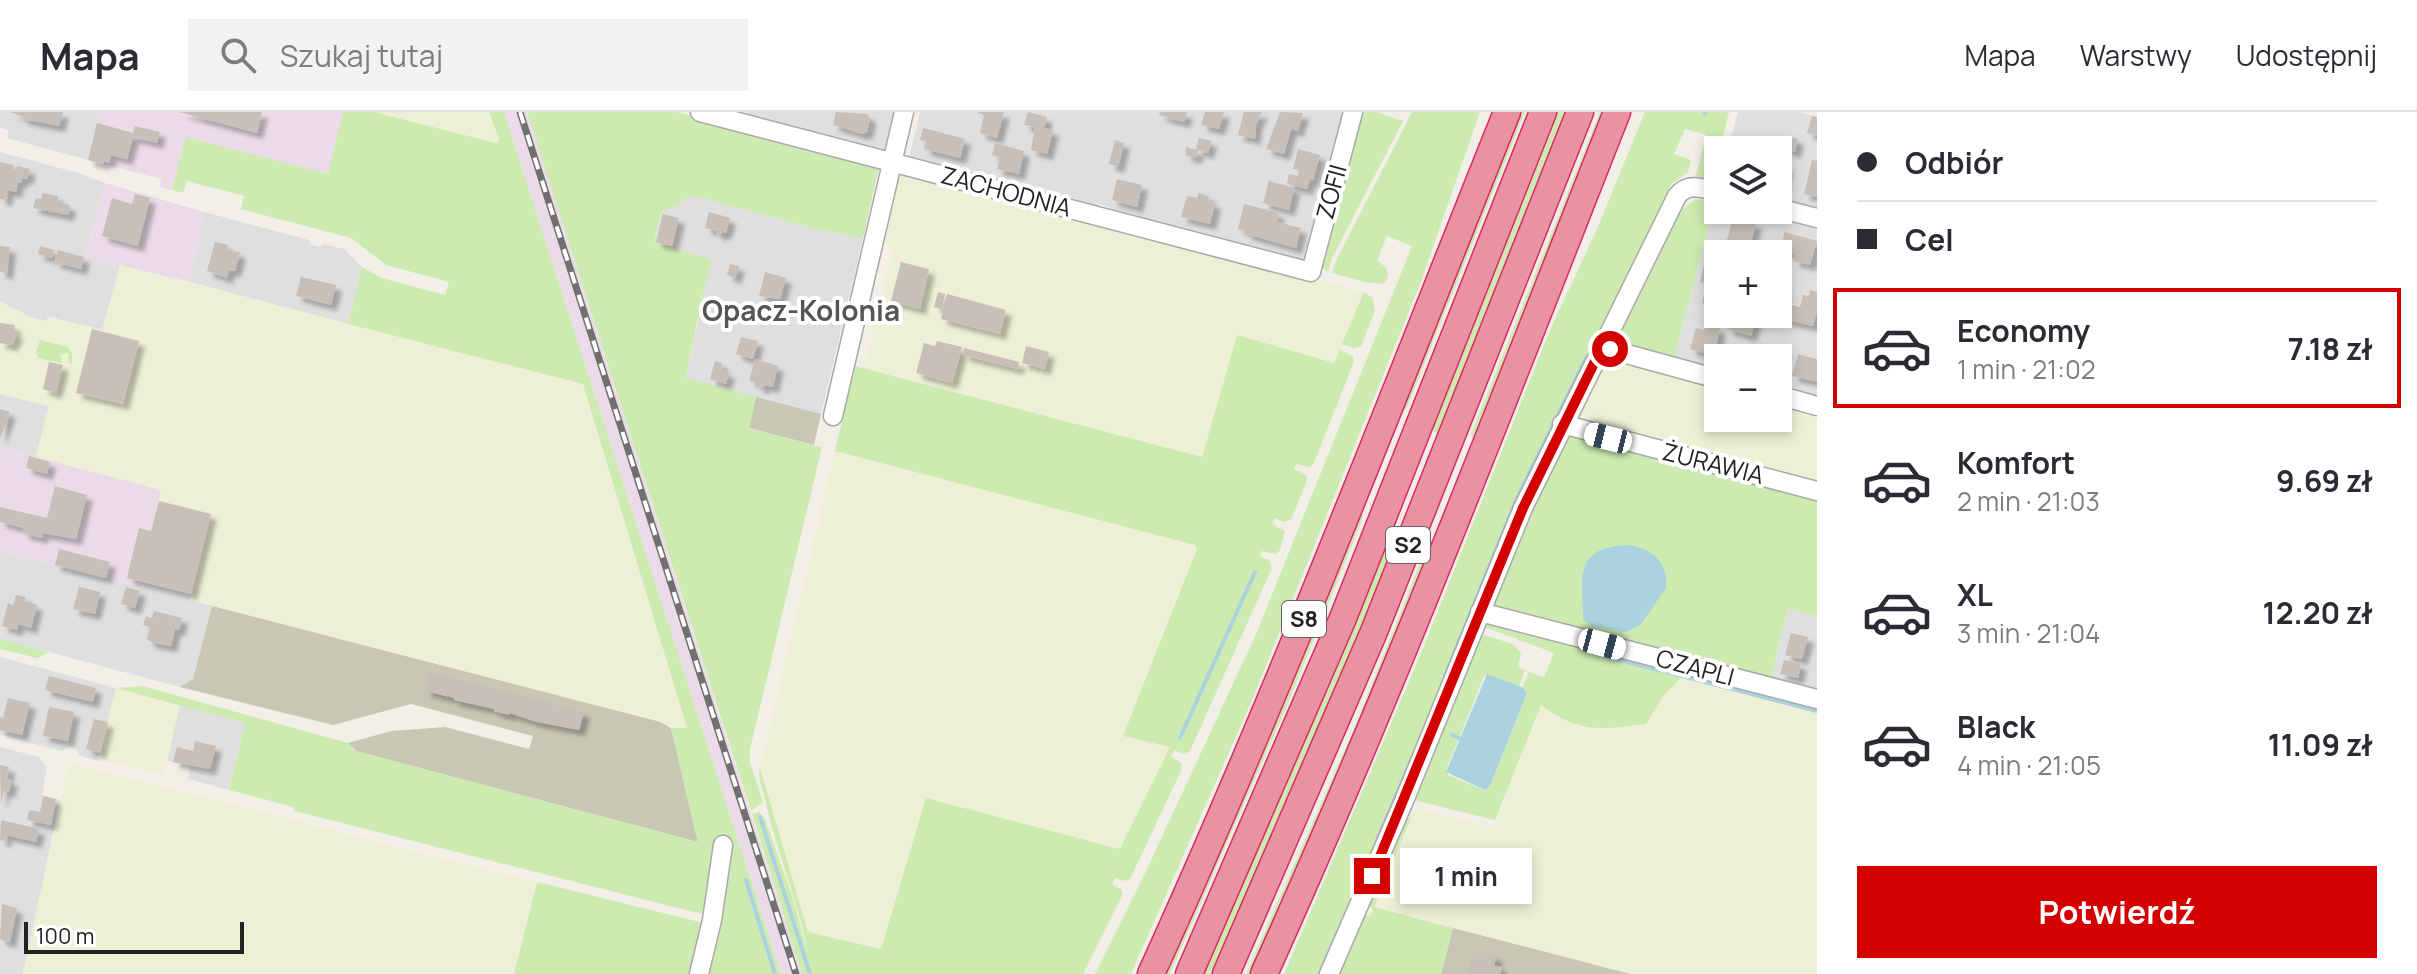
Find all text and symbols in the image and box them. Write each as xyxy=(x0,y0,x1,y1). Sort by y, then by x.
search box xyxy=(188,19,748,91)
text: Mapa xyxy=(40,29,140,81)
icon: search xyxy=(216,33,260,77)
text: Szukaj tutaj xyxy=(280,35,443,76)
text: Mapa xyxy=(1964,36,2036,74)
text: Warstwy xyxy=(2080,36,2192,74)
text: Udostępnij xyxy=(2236,36,2377,74)
map controls xyxy=(1704,136,1792,432)
button: layers xyxy=(1704,136,1792,224)
text: Odbiór xyxy=(1905,142,2003,183)
street label: ZACHODNIA xyxy=(938,157,1075,224)
street label: ZOFII xyxy=(1307,161,1354,223)
text: Cel xyxy=(1905,219,1954,260)
button: + xyxy=(1704,240,1792,328)
district label: Opacz-Kolonia xyxy=(702,291,900,329)
text: Economy xyxy=(1957,310,2090,351)
icon: car xyxy=(1861,312,1933,384)
text: 7.18 zł xyxy=(2288,328,2373,369)
route start xyxy=(1592,331,1628,367)
button: − xyxy=(1704,344,1792,432)
text: 1 min · 21:02 xyxy=(1957,351,2096,387)
car xyxy=(1582,421,1634,455)
street label: ŻURAWIA xyxy=(1659,434,1768,491)
text: Komfort xyxy=(1957,442,2075,483)
icon: car xyxy=(1861,444,1933,516)
text: 9.69 zł xyxy=(2276,460,2373,501)
text: 2 min · 21:03 xyxy=(1957,483,2100,519)
road number: S2 xyxy=(1386,527,1430,563)
text: XL xyxy=(1957,574,1993,615)
icon: car xyxy=(1861,576,1933,648)
text: 12.20 zł xyxy=(2263,592,2373,633)
road number: S8 xyxy=(1282,601,1326,637)
text: 3 min · 21:04 xyxy=(1957,615,2100,651)
car xyxy=(1576,626,1628,662)
street label: CZAPLI xyxy=(1653,640,1738,693)
text: Black xyxy=(1957,706,2035,747)
icon: car xyxy=(1861,708,1933,780)
text: 11.09 zł xyxy=(2268,724,2373,765)
text: 4 min · 21:05 xyxy=(1957,747,2101,783)
callout: 1 min xyxy=(1400,848,1532,904)
route end xyxy=(1354,858,1390,894)
text: 1 min xyxy=(1434,858,1498,894)
button: Potwierdź xyxy=(1857,866,2377,958)
scale bar xyxy=(24,918,244,954)
text: 100 m xyxy=(36,921,94,951)

